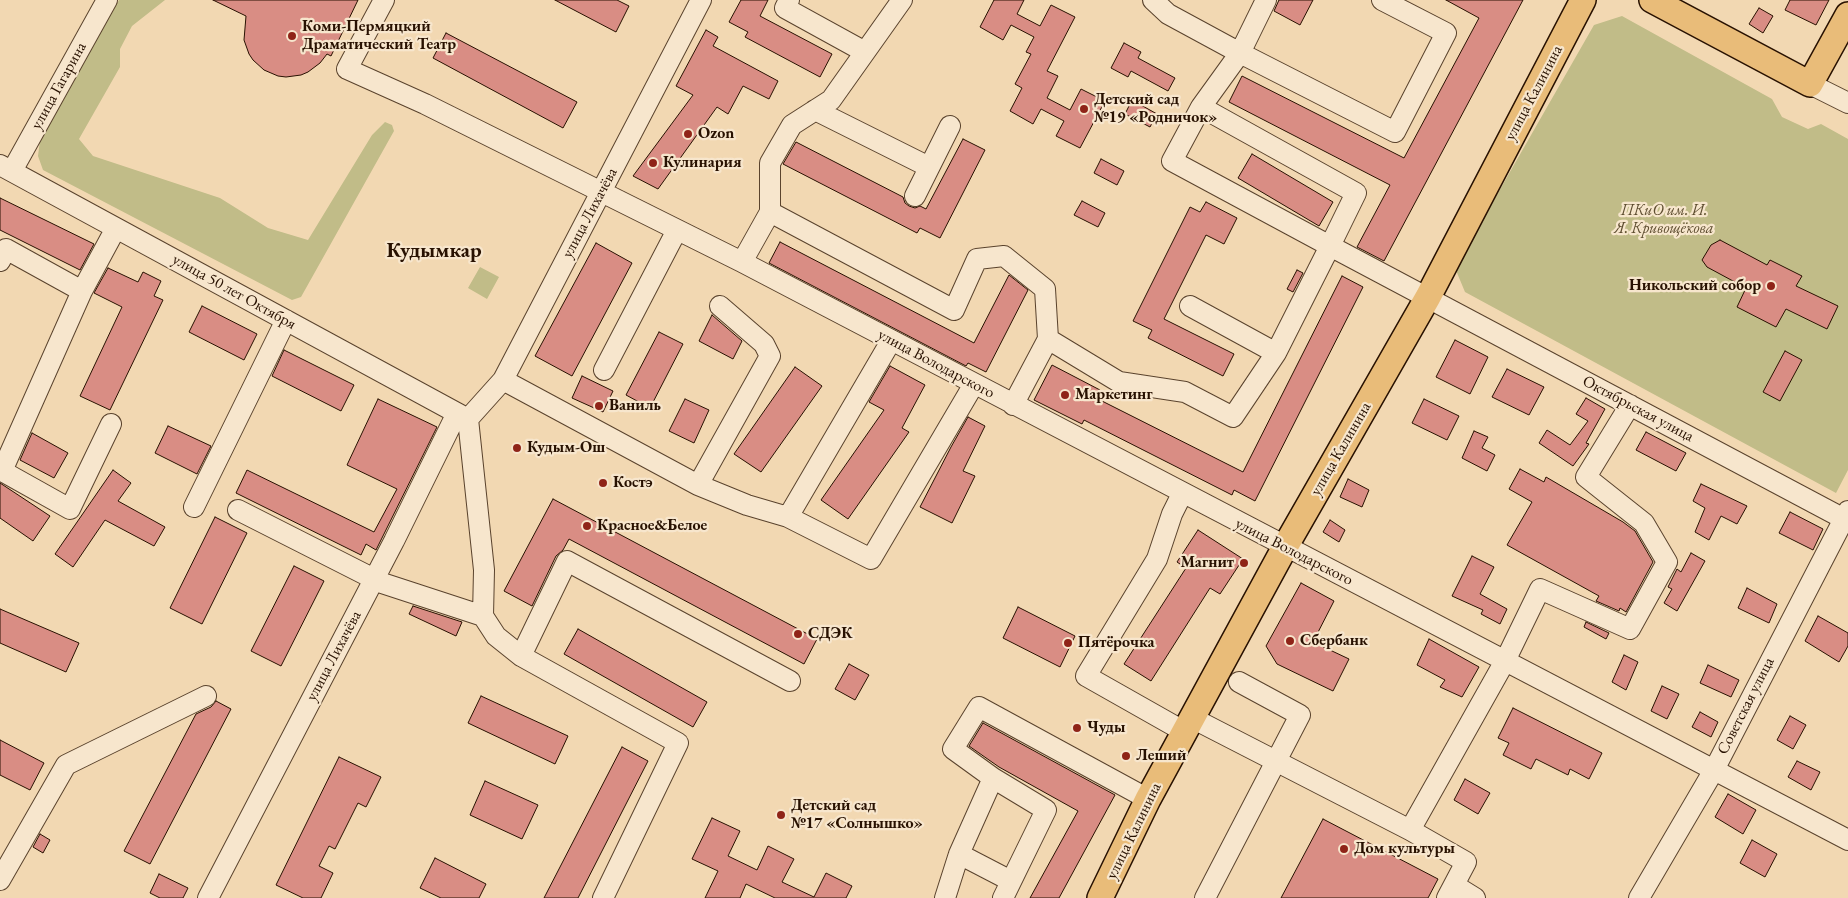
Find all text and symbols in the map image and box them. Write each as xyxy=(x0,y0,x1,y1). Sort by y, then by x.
place label: Коми-Пермяцкий Драматический Театр xyxy=(302,17,456,55)
marker: Коми-Пермяцкий Драматический Театр xyxy=(286,30,298,42)
street label: улица Гагарина xyxy=(27,39,91,133)
street label: улица Калинина xyxy=(1501,42,1567,144)
place label: Детский сад №19 «Родничок» xyxy=(1094,90,1217,128)
marker: Детский сад №19 «Родничок» xyxy=(1078,103,1090,115)
place label: Ozon xyxy=(698,124,734,144)
marker: Ozon xyxy=(682,128,694,140)
place label: Кулинария xyxy=(663,153,742,173)
marker: Кулинария xyxy=(647,157,659,169)
street label: улица Лихачёва xyxy=(558,164,622,262)
park label: ПКиО им. И. Я. Кривощёкова xyxy=(1614,201,1714,239)
district label: Кудымкар xyxy=(386,238,482,264)
street label: улица 50 лет Октября xyxy=(169,250,299,334)
place label: Никольский собор xyxy=(1629,276,1761,296)
marker: Никольский собор xyxy=(1765,280,1777,292)
street label: улица Володарского xyxy=(874,325,998,403)
street label: Октябрьская улица xyxy=(1579,372,1697,446)
place label: Маркетинг xyxy=(1075,385,1153,405)
marker: Маркетинг xyxy=(1059,389,1071,401)
place label: Ваниль xyxy=(609,396,661,416)
street label: улица Калинина xyxy=(1306,399,1376,499)
marker: Ваниль xyxy=(593,400,605,412)
place label: Кудым-Ош xyxy=(527,438,605,458)
marker: Кудым-Ош xyxy=(511,442,523,454)
place label: Костэ xyxy=(613,473,653,493)
marker: Костэ xyxy=(597,477,609,489)
street label: улица Володарского xyxy=(1232,514,1356,590)
place label: Красное&Белое xyxy=(597,516,707,536)
marker: Красное&Белое xyxy=(581,520,593,532)
place label: Магнит xyxy=(1180,553,1234,573)
marker: Магнит xyxy=(1238,557,1250,569)
street label: улица Лихачёва xyxy=(302,607,366,705)
place label: СДЭК xyxy=(808,624,852,644)
marker: СДЭК xyxy=(792,628,804,640)
place label: Сбербанк xyxy=(1300,631,1368,651)
place label: Пятёрочка xyxy=(1078,633,1155,653)
marker: Сбербанк xyxy=(1284,635,1296,647)
marker: Пятёрочка xyxy=(1062,637,1074,649)
street label: Советская улица xyxy=(1713,654,1779,758)
place label: Чуды xyxy=(1087,718,1126,738)
marker: Чуды xyxy=(1071,722,1083,734)
place label: Леший xyxy=(1136,746,1186,766)
marker: Леший xyxy=(1120,750,1132,762)
street label: улица Калинина xyxy=(1102,780,1166,882)
place label: Детский сад №17 «Солнышко» xyxy=(791,796,923,834)
marker: Детский сад №17 «Солнышко» xyxy=(775,809,787,821)
place label: Дом культуры xyxy=(1354,839,1455,859)
marker: Дом культуры xyxy=(1338,843,1350,855)

